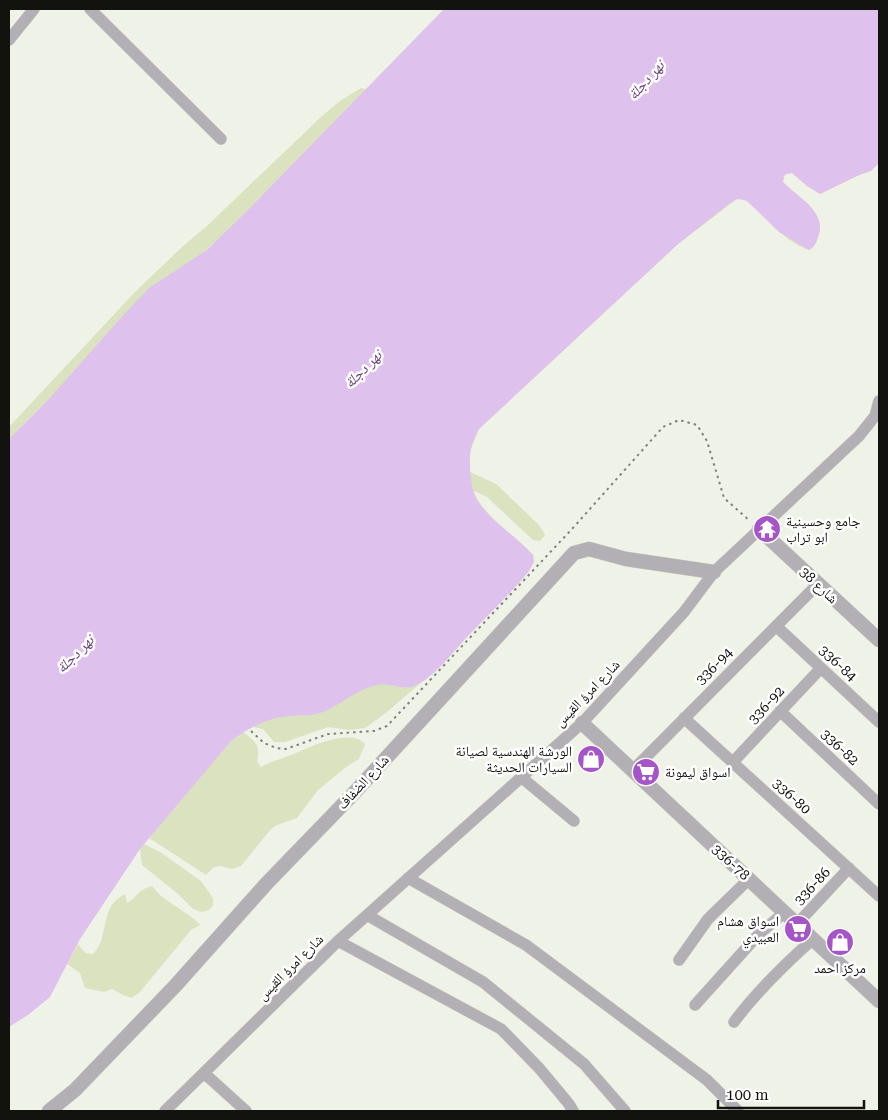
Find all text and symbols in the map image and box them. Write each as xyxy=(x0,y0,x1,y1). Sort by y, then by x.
water label: نهر دجلة xyxy=(624,55,670,103)
water label: نهر دجلة xyxy=(340,344,388,392)
place label: جامع وحسينية ابو تراب xyxy=(786,513,860,546)
temple icon: جامع وحسينية ابو تراب xyxy=(752,514,782,544)
street label: شارع 38 xyxy=(795,564,841,608)
water label: نهر دجلة xyxy=(52,629,100,677)
street label: 336-84 xyxy=(816,642,860,684)
street label: 336-94 xyxy=(692,644,736,688)
street label: شارع امرؤ القيس xyxy=(551,656,624,731)
street label: 336-92 xyxy=(745,683,787,727)
street label: 336-82 xyxy=(818,726,862,768)
place label: الورشة الهندسية لصيانة السيارات الحديثة xyxy=(456,743,572,776)
shop icon: الورشة الهندسية لصيانة السيارات الحديثة xyxy=(576,744,606,774)
street label: شارع الضفاف xyxy=(334,752,394,814)
supermarket icon: اسواق ليمونة xyxy=(631,757,661,787)
place label: اسواق ليمونة xyxy=(665,764,731,781)
street label: 336-80 xyxy=(770,775,814,817)
street label: 336-78 xyxy=(709,841,753,883)
street label: 336-86 xyxy=(791,864,833,908)
place label: اسواق هشام العبيدي xyxy=(717,913,779,949)
supermarket icon: اسواق هشام العبيدي xyxy=(783,914,813,944)
shop icon: مركز احمد xyxy=(825,927,855,957)
street label: شارع امرؤ القيس xyxy=(254,931,328,1005)
place label: مركز احمد xyxy=(814,960,866,977)
scale bar xyxy=(718,1078,864,1110)
text: 100 m xyxy=(726,1086,769,1104)

